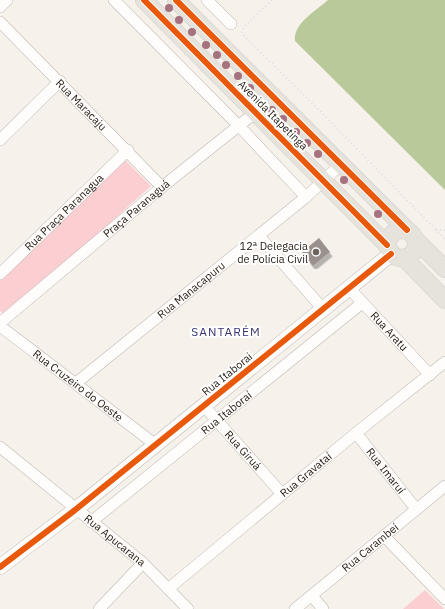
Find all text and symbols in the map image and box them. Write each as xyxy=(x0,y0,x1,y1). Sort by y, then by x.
street label: Rua Maracaju xyxy=(53,76,110,134)
street label: Avenida Itapetinga xyxy=(235,77,311,153)
street label: Rua Praça Paranagua xyxy=(21,171,106,253)
street label: Praça Paranaguá xyxy=(100,177,173,241)
place label: 12ª Delegacia de Polícia Civil xyxy=(237,239,308,266)
marker: 12ª Delegacia de Polícia Civil xyxy=(311,247,321,257)
street label: Rua Manacapuru xyxy=(154,258,228,321)
street label: Rua Aratu xyxy=(367,309,411,354)
district label: SANTARÉM xyxy=(191,324,261,339)
street label: Rua Cruzeiro do Oeste xyxy=(30,347,126,424)
street label: Rua Itaborai xyxy=(199,349,255,399)
street label: Rua Itaboraí xyxy=(198,388,255,437)
street label: Rua Giruá xyxy=(222,427,264,473)
street label: Rua Imaruí xyxy=(363,445,408,497)
street label: Rua Gravataí xyxy=(277,449,335,500)
street label: Rua Apucarana xyxy=(81,511,149,569)
street label: Rua Carambeí xyxy=(339,520,401,575)

